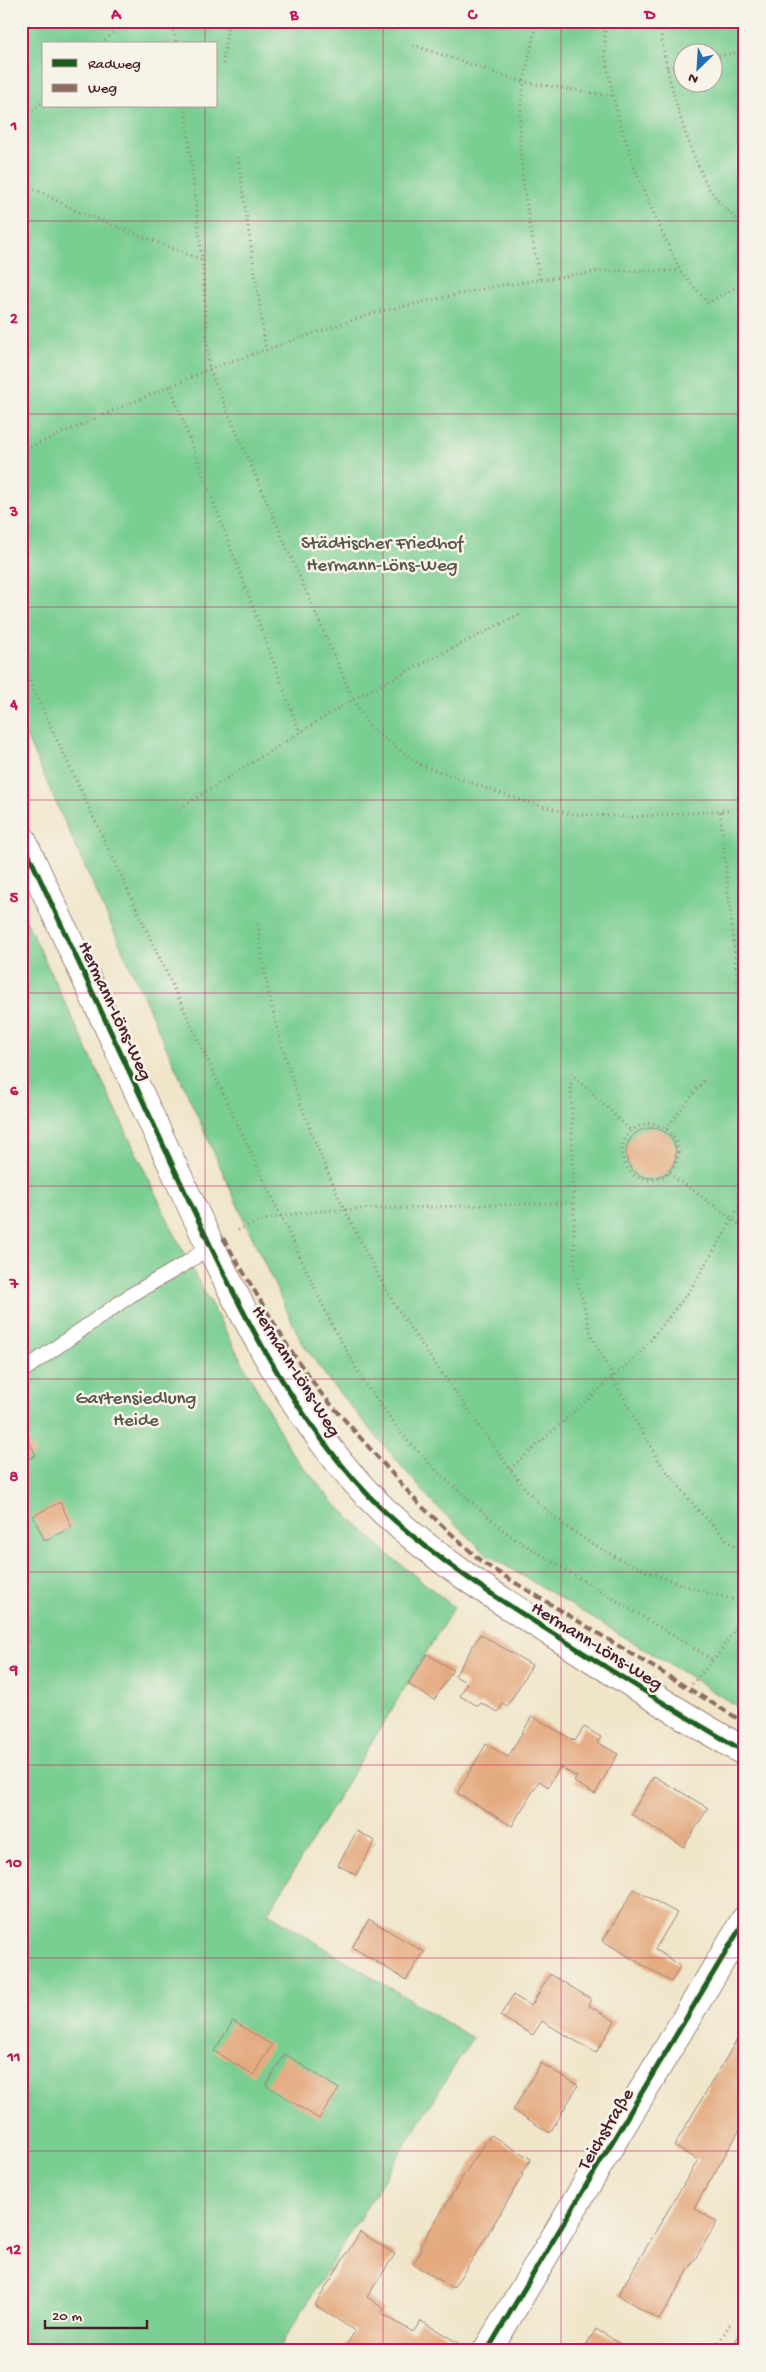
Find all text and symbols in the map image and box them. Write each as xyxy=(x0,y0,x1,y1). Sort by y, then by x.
text: A xyxy=(110,7,122,26)
text: B xyxy=(289,7,299,26)
text: C xyxy=(467,7,478,26)
text: D xyxy=(643,7,656,26)
legend xyxy=(42,42,218,108)
north arrow xyxy=(674,42,724,92)
text: Radweg xyxy=(88,56,141,74)
text: N xyxy=(686,68,701,87)
text: Weg xyxy=(88,80,117,98)
text: 1 xyxy=(10,118,17,137)
text: 2 xyxy=(10,311,18,330)
text: 3 xyxy=(9,504,18,523)
park label: Städtischer Friedhof Hermann-Löns-Weg xyxy=(301,533,465,578)
text: 4 xyxy=(9,697,18,716)
text: 5 xyxy=(10,890,19,909)
street label: Hermann-Löns-Weg xyxy=(71,938,156,1085)
text: 6 xyxy=(10,1083,19,1102)
text: 7 xyxy=(9,1276,19,1295)
street label: Hermann-Löns-Weg xyxy=(245,1302,345,1442)
park label: Gartensiedlung Heide xyxy=(76,1388,197,1433)
text: 8 xyxy=(10,1469,19,1488)
street label: Hermann-Löns-Weg xyxy=(526,1597,666,1697)
text: 9 xyxy=(9,1662,18,1681)
text: 10 xyxy=(5,1855,22,1874)
text: 11 xyxy=(7,2049,20,2068)
street label: Teichstraße xyxy=(573,2085,640,2176)
text: 12 xyxy=(6,2242,21,2261)
scale bar xyxy=(45,2297,148,2329)
text: 20 m xyxy=(52,2308,82,2326)

